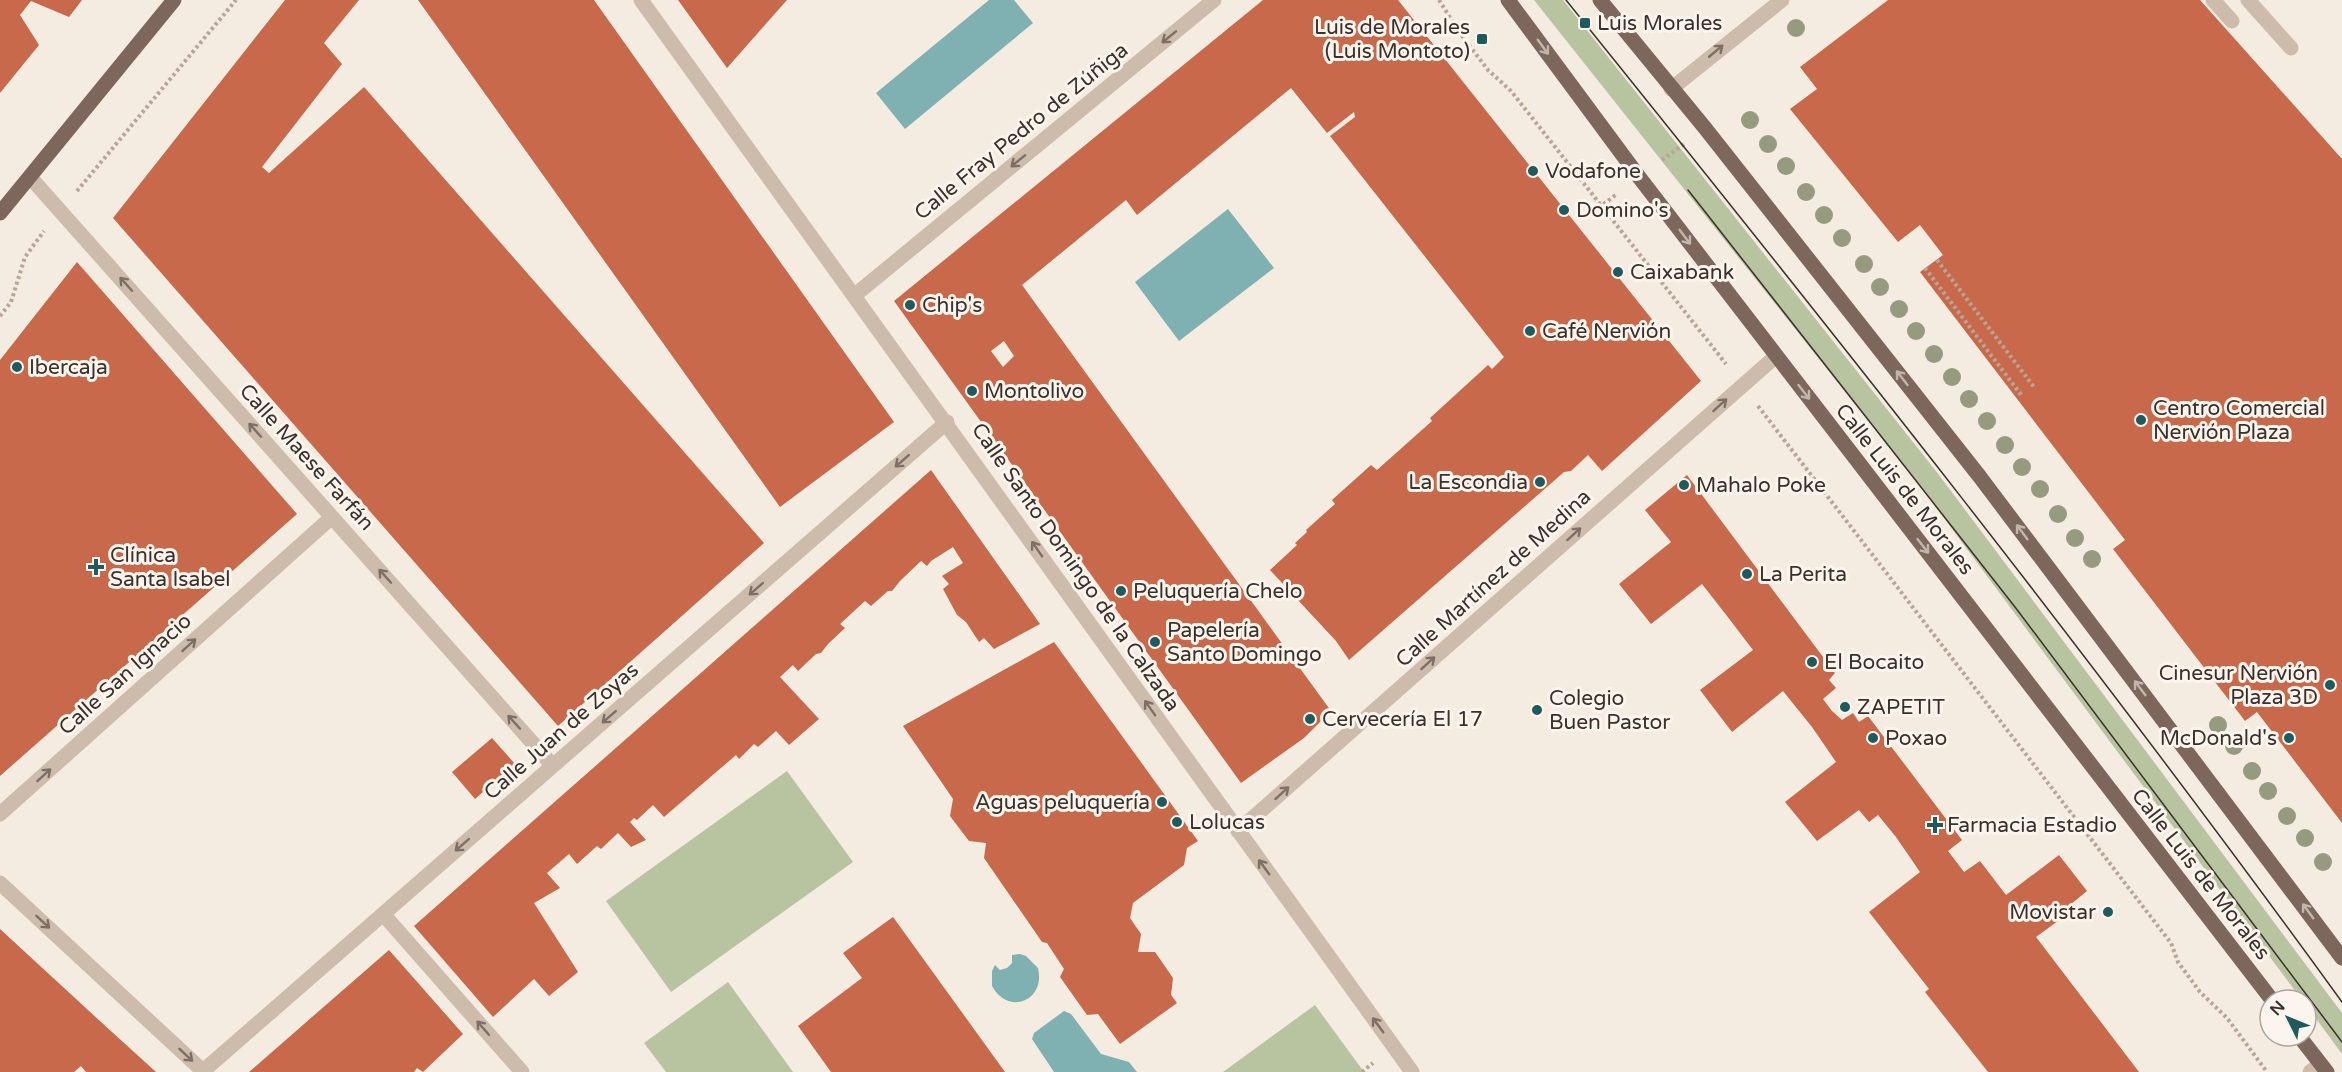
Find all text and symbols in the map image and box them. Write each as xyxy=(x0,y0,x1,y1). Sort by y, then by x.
place label: Luis Morales xyxy=(1597,11,1722,36)
place label: Luis de Morales (Luis Montoto) xyxy=(1314,15,1470,64)
marker: Luis Morales xyxy=(1578,16,1592,30)
one-way arrow xyxy=(1162,30,1177,44)
marker: Luis de Morales (Luis Montoto) xyxy=(1475,32,1489,46)
street label: Calle Fray Pedro de Zúñiga xyxy=(909,37,1133,225)
one-way arrow xyxy=(1537,39,1549,55)
one-way arrow xyxy=(1708,44,1723,58)
one-way arrow xyxy=(1011,154,1027,167)
place label: Vodafone xyxy=(1545,159,1641,184)
marker: Vodafone xyxy=(1526,164,1540,178)
place label: Domino's xyxy=(1576,198,1669,223)
marker: Domino's xyxy=(1557,203,1571,217)
one-way arrow xyxy=(1678,229,1691,245)
place label: Caixabank xyxy=(1630,260,1734,285)
marker: Caixabank xyxy=(1611,265,1625,279)
one-way arrow xyxy=(119,277,133,292)
place label: Chip's xyxy=(922,293,982,318)
marker: Chip's xyxy=(903,298,917,312)
place label: Café Nervión xyxy=(1542,319,1671,344)
marker: Café Nervión xyxy=(1523,324,1537,338)
place label: Ibercaja xyxy=(29,355,108,380)
marker: Ibercaja xyxy=(10,360,24,374)
one-way arrow xyxy=(1896,371,1909,387)
street label: Calle Maese Farfán xyxy=(234,379,379,536)
place label: Montolivo xyxy=(984,379,1084,404)
one-way arrow xyxy=(1797,383,1810,399)
marker: Montolivo xyxy=(965,384,979,398)
place label: Centro Comercial Nervión Plaza xyxy=(2153,396,2325,445)
one-way arrow xyxy=(1712,398,1727,412)
street label: Calle Luis de Morales xyxy=(1830,399,1979,580)
marker: Centro Comercial Nervión Plaza xyxy=(2134,413,2148,427)
street label: Calle Santo Domingo de la Calzada xyxy=(966,418,1185,716)
one-way arrow xyxy=(248,423,262,438)
one-way arrow xyxy=(895,453,911,467)
place label: La Escondia xyxy=(1408,470,1528,495)
place label: Mahalo Poke xyxy=(1696,473,1826,498)
marker: La Escondia xyxy=(1533,475,1547,489)
marker: Mahalo Poke xyxy=(1677,478,1691,492)
street label: Calle Martínez de Medina xyxy=(1391,484,1596,673)
one-way arrow xyxy=(2016,525,2028,541)
one-way arrow xyxy=(1566,527,1581,541)
one-way arrow xyxy=(1916,538,1929,554)
one-way arrow xyxy=(1031,542,1043,558)
place label: Clínica Santa Isabel xyxy=(110,543,231,592)
marker: Clínica Santa Isabel xyxy=(87,558,105,576)
place label: La Perita xyxy=(1759,562,1847,587)
marker: La Perita xyxy=(1740,567,1754,581)
one-way arrow xyxy=(378,569,392,584)
place label: Peluquería Chelo xyxy=(1133,579,1302,604)
one-way arrow xyxy=(748,582,763,596)
marker: Peluquería Chelo xyxy=(1114,584,1128,598)
street label: Calle San Ignacio xyxy=(54,608,197,741)
place label: Papelería Santo Domingo xyxy=(1167,618,1322,667)
marker: Papelería Santo Domingo xyxy=(1148,635,1162,649)
one-way arrow xyxy=(181,638,196,652)
place label: El Bocaito xyxy=(1824,650,1924,675)
marker: El Bocaito xyxy=(1805,655,1819,669)
street label: Calle Juan de Zoyas xyxy=(479,657,644,805)
one-way arrow xyxy=(1420,657,1436,670)
place label: Cinesur Nervión Plaza 3D xyxy=(2159,661,2318,710)
marker: Cinesur Nervión Plaza 3D xyxy=(2323,678,2337,692)
one-way arrow xyxy=(2133,680,2146,696)
place label: Colegio Buen Pastor xyxy=(1549,686,1670,735)
place label: ZAPETIT xyxy=(1857,695,1945,720)
marker: ZAPETIT xyxy=(1838,700,1852,714)
one-way arrow xyxy=(1144,701,1156,717)
marker: Colegio Buen Pastor xyxy=(1530,703,1544,717)
place label: Cervecería El 17 xyxy=(1322,707,1483,732)
one-way arrow xyxy=(602,710,617,724)
marker: Cervecería El 17 xyxy=(1303,712,1317,726)
one-way arrow xyxy=(507,715,521,730)
place label: Poxao xyxy=(1885,726,1947,751)
place label: McDonald's xyxy=(2160,726,2277,751)
marker: Poxao xyxy=(1866,731,1880,745)
marker: McDonald's xyxy=(2282,731,2296,745)
one-way arrow xyxy=(36,768,51,782)
street label: Calle Luis de Morales xyxy=(2126,784,2275,965)
one-way arrow xyxy=(1274,786,1289,800)
place label: Aguas peluquería xyxy=(975,790,1150,815)
marker: Aguas peluquería xyxy=(1155,795,1169,809)
place label: Lolucas xyxy=(1189,810,1265,835)
place label: Farmacia Estadio xyxy=(1947,813,2117,838)
marker: Lolucas xyxy=(1170,815,1184,829)
marker: Farmacia Estadio xyxy=(1928,818,1942,832)
one-way arrow xyxy=(454,839,470,852)
one-way arrow xyxy=(1257,859,1270,875)
place label: Movistar xyxy=(2009,900,2096,925)
one-way arrow xyxy=(2301,903,2314,919)
marker: Movistar xyxy=(2101,905,2115,919)
one-way arrow xyxy=(35,915,50,929)
north arrow xyxy=(2258,988,2318,1048)
text: N xyxy=(2266,997,2289,1020)
one-way arrow xyxy=(1372,1017,1384,1033)
one-way arrow xyxy=(476,1021,490,1036)
one-way arrow xyxy=(178,1048,193,1062)

